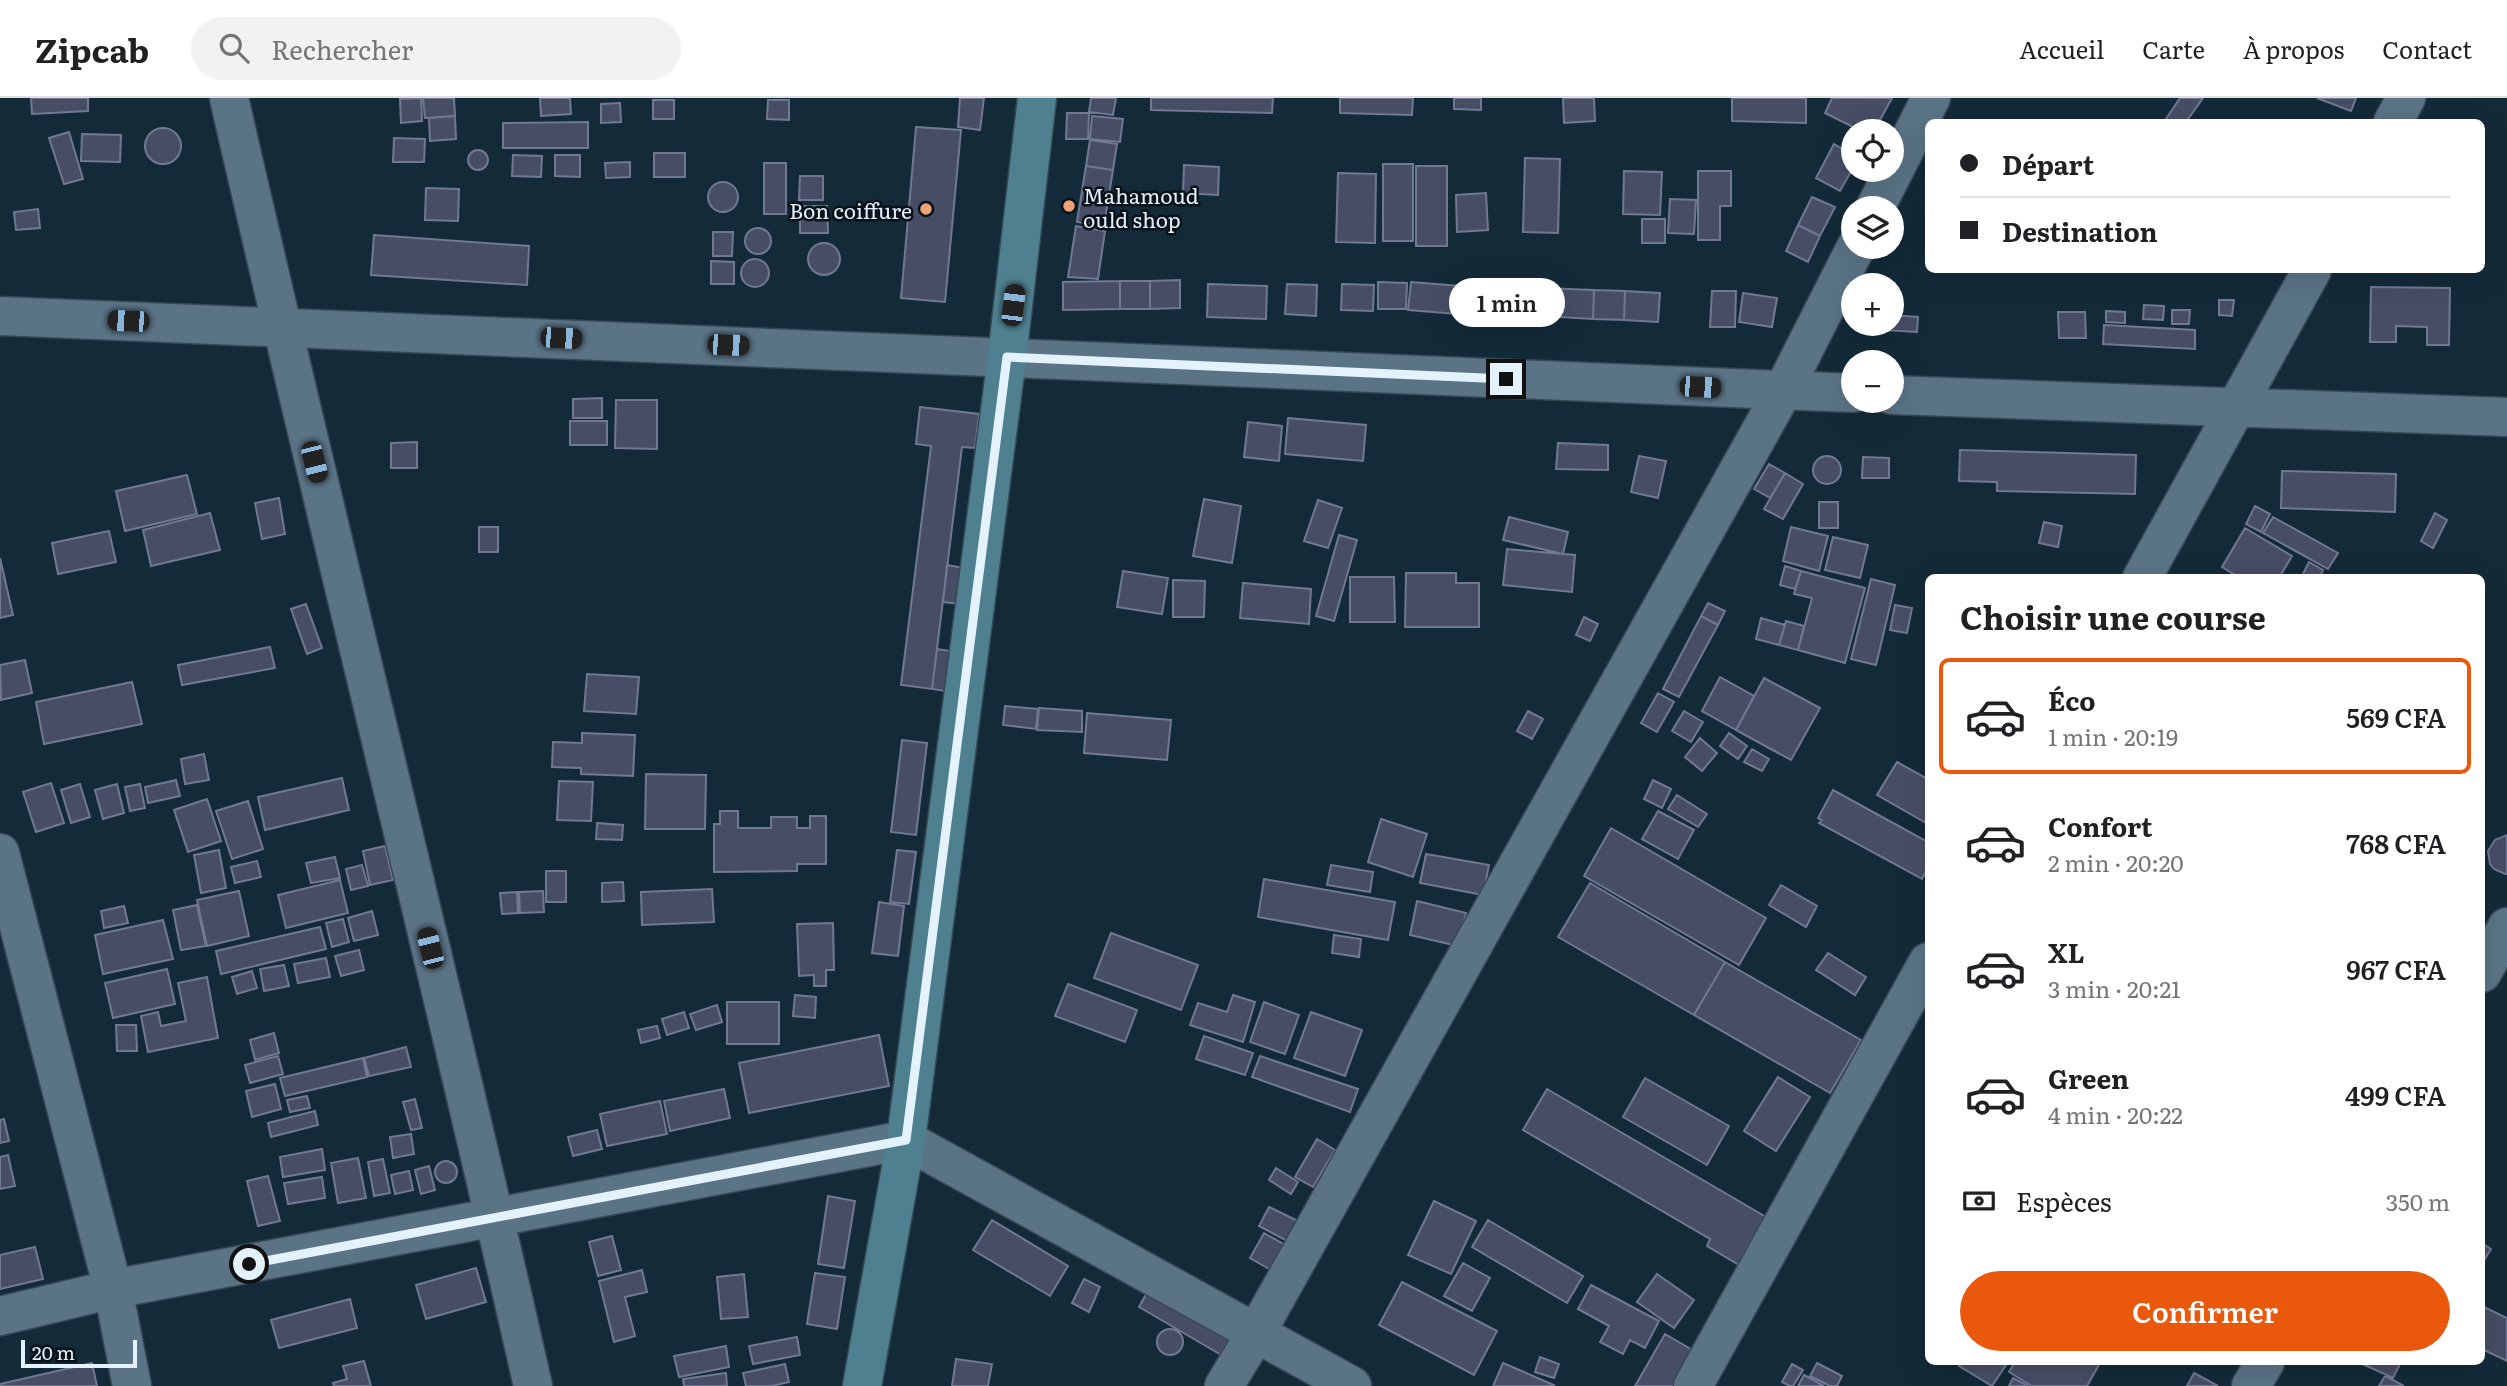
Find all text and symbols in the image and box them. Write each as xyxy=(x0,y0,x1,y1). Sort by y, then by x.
search box xyxy=(191,17,681,80)
text: Zipcab xyxy=(35,24,149,73)
icon: search xyxy=(215,29,253,67)
text: Rechercher xyxy=(271,29,413,68)
text: Accueil xyxy=(2019,31,2104,66)
text: Carte xyxy=(2142,31,2205,66)
text: À propos xyxy=(2243,31,2344,66)
text: Contact xyxy=(2382,31,2472,66)
map controls xyxy=(1841,119,1904,413)
button: locate xyxy=(1841,119,1904,182)
text: Départ xyxy=(2002,144,2094,183)
place label: Mahamoud ould shop xyxy=(1083,179,1199,234)
place label: Bon coiffure xyxy=(789,194,912,225)
button: layers xyxy=(1841,196,1904,259)
marker: Mahamoud ould shop xyxy=(1061,198,1077,214)
marker: Bon coiffure xyxy=(918,201,934,217)
text: Destination xyxy=(2002,211,2158,250)
button: + xyxy=(1841,273,1904,336)
callout: 1 min xyxy=(1448,278,1564,327)
car xyxy=(1001,283,1026,327)
text: 1 min xyxy=(1477,285,1537,319)
car xyxy=(107,310,150,332)
car xyxy=(540,326,583,350)
car xyxy=(707,334,750,356)
button: − xyxy=(1841,350,1904,413)
route end xyxy=(1490,363,1522,395)
car xyxy=(1679,375,1722,399)
car xyxy=(299,439,330,485)
text: Choisir une course xyxy=(1960,592,2266,640)
text: Éco xyxy=(2048,680,2096,719)
icon: car xyxy=(1964,685,2027,748)
text: 569 CFA xyxy=(2346,697,2446,736)
text: 1 min · 20:19 xyxy=(2048,719,2178,753)
text: Confort xyxy=(2048,806,2152,845)
icon: car xyxy=(1964,811,2027,874)
text: 768 CFA xyxy=(2346,823,2446,862)
text: 2 min · 20:20 xyxy=(2048,845,2184,879)
car xyxy=(415,925,446,971)
text: XL xyxy=(2048,932,2085,971)
icon: car xyxy=(1964,937,2027,1000)
text: 967 CFA xyxy=(2346,949,2446,988)
text: 3 min · 20:21 xyxy=(2048,971,2181,1005)
text: Green xyxy=(2048,1058,2129,1097)
icon: car xyxy=(1964,1063,2027,1126)
text: 499 CFA xyxy=(2345,1075,2446,1114)
text: 4 min · 20:22 xyxy=(2048,1097,2183,1131)
text: Espèces xyxy=(2016,1181,2112,1220)
icon: cash xyxy=(1960,1182,1998,1220)
text: 350 m xyxy=(2386,1184,2450,1218)
route start xyxy=(233,1248,265,1280)
button: Confirmer xyxy=(1960,1271,2450,1351)
scale bar xyxy=(21,1337,136,1369)
text: 20 m xyxy=(32,1338,75,1366)

